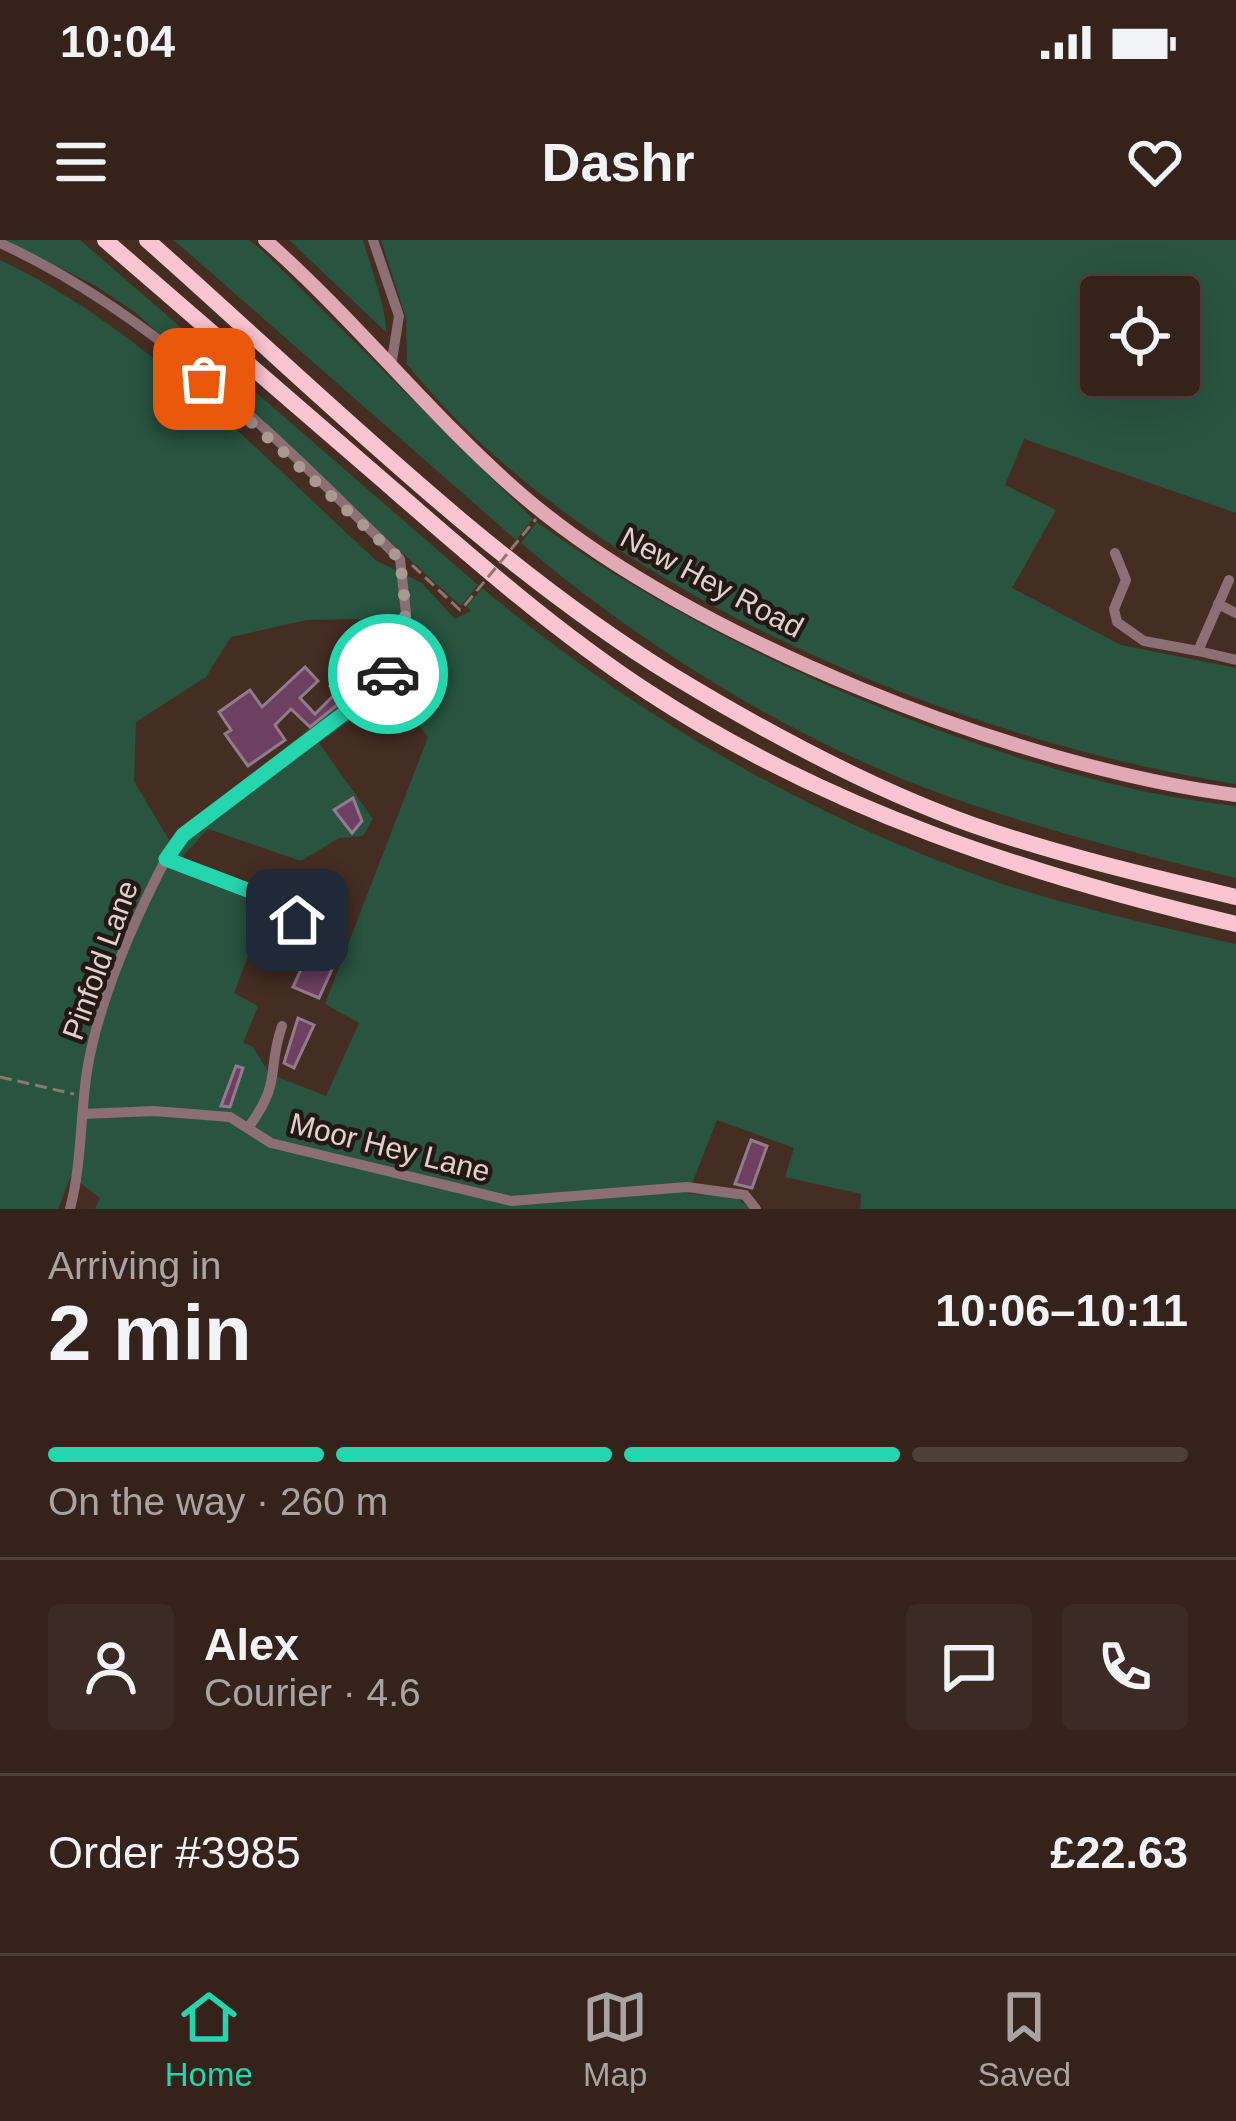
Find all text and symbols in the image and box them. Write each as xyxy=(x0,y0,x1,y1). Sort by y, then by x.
text: 10:04 xyxy=(60,16,175,67)
icon: menu xyxy=(48,129,114,195)
icon: heart xyxy=(1122,129,1188,195)
text: Dashr xyxy=(541,132,695,192)
map controls xyxy=(1080,276,1200,396)
button: locate xyxy=(1080,276,1200,396)
pin xyxy=(153,328,255,430)
icon: bag xyxy=(171,346,237,412)
street label: New Hey Road xyxy=(615,520,809,644)
courier xyxy=(328,614,448,734)
icon: car xyxy=(355,641,421,707)
pin xyxy=(246,869,348,971)
street label: Pinfold Lane xyxy=(56,876,144,1044)
icon: home xyxy=(264,887,330,953)
street label: Moor Hey Lane xyxy=(286,1106,494,1188)
text: Arriving in xyxy=(48,1244,221,1287)
text: 10:06–10:11 xyxy=(935,1285,1188,1336)
text: 2 min xyxy=(48,1289,252,1377)
text: On the way · 260 m xyxy=(48,1480,388,1523)
button: person xyxy=(48,1604,174,1730)
button: chat xyxy=(906,1604,1032,1730)
button: phone xyxy=(1062,1604,1188,1730)
text: Alex xyxy=(204,1619,299,1670)
text: Courier · 4.6 xyxy=(204,1671,421,1714)
text: Order #3985 xyxy=(48,1827,301,1878)
text: £22.63 xyxy=(1050,1827,1188,1878)
tab: Home xyxy=(165,1984,253,2094)
tab: Map xyxy=(582,1984,648,2094)
tab: Saved xyxy=(978,1984,1071,2094)

